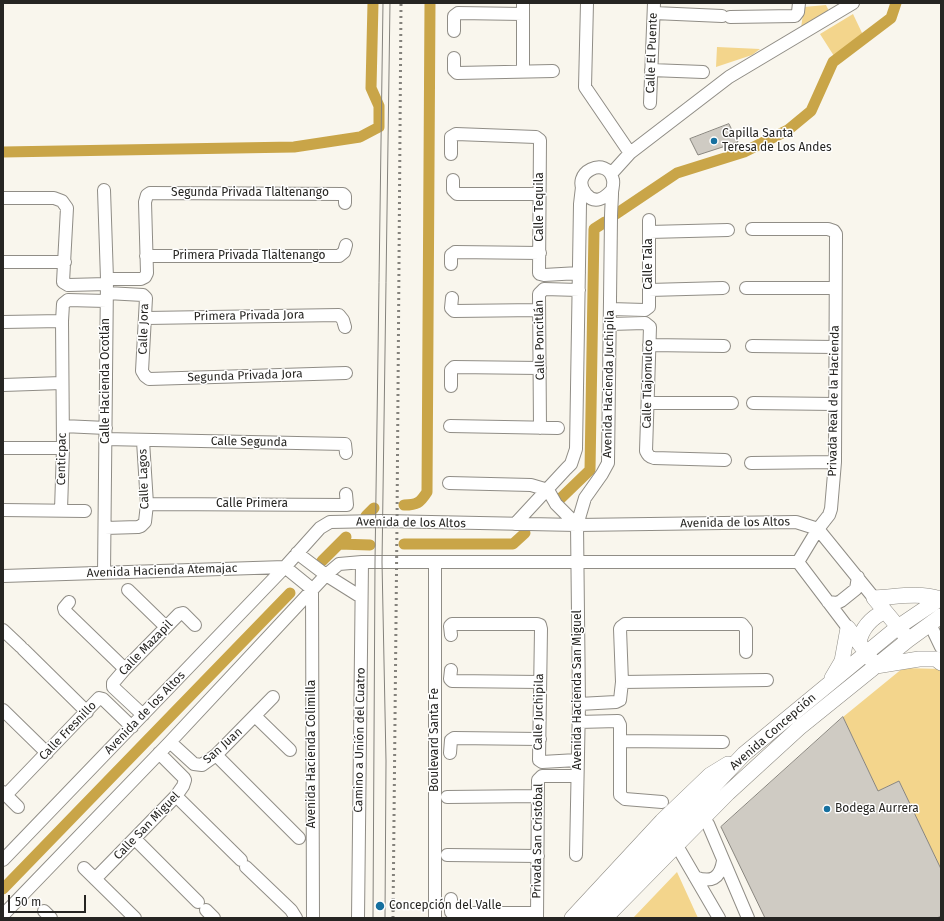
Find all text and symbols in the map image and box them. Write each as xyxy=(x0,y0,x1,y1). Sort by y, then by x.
street label: Calle El Puente xyxy=(643,12,661,94)
place label: Capilla Santa Teresa de Los Andes xyxy=(722,127,832,155)
marker: Capilla Santa Teresa de Los Andes xyxy=(709,136,719,146)
street label: Calle Tequila xyxy=(533,172,547,242)
street label: Segunda Privada Tlaltenango xyxy=(171,186,329,200)
street label: Calle Tala xyxy=(642,238,656,290)
street label: Primera Privada Tlaltenango xyxy=(172,249,326,263)
street label: Calle Poncitlán xyxy=(532,300,548,380)
street label: Calle Jora xyxy=(136,303,152,355)
street label: Primera Privada Jora xyxy=(193,308,305,324)
street label: Avenida Hacienda Juchipila xyxy=(601,310,617,458)
street label: Calle Hacienda Ocotlán xyxy=(99,318,113,444)
street label: Privada Real de la Hacienda xyxy=(825,325,843,477)
street label: Calle Tlajomulco xyxy=(640,339,656,429)
street label: Segunda Privada Jora xyxy=(187,367,303,385)
street label: Centicpac xyxy=(54,432,70,486)
street label: Calle Segunda xyxy=(211,434,287,450)
street label: Calle Lagos xyxy=(136,448,152,510)
street label: Calle Primera xyxy=(216,497,288,511)
street label: Avenida de los Altos xyxy=(356,515,466,531)
street label: Avenida de los Altos xyxy=(680,515,790,531)
street label: Avenida Hacienda Atemajac xyxy=(86,561,238,581)
street label: Avenida Hacienda San Miguel xyxy=(571,610,585,770)
street label: Calle Mazapil xyxy=(116,617,176,679)
street label: Camino a Unión del Cuatro xyxy=(352,667,368,813)
street label: Avenida de los Altos xyxy=(102,668,188,758)
street label: Calle Juchipila xyxy=(531,673,547,751)
street label: Avenida Hacienda Colimilla xyxy=(305,680,319,828)
street label: Boulevard Santa Fe xyxy=(428,688,442,792)
street label: Avenida Concepción xyxy=(727,691,819,773)
street label: Calle Fresnillo xyxy=(36,699,100,763)
street label: San Juan xyxy=(201,725,245,767)
street label: Privada San Cristóbal xyxy=(530,783,546,899)
street label: Calle San Miguel xyxy=(111,789,183,863)
place label: Bodega Aurrera xyxy=(835,802,919,816)
marker: Bodega Aurrera xyxy=(822,804,832,814)
scale bar xyxy=(10,887,88,913)
text: 50 m xyxy=(15,895,41,909)
place label: Concepción del Valle xyxy=(389,899,502,913)
marker: Concepción del Valle xyxy=(374,900,386,912)

